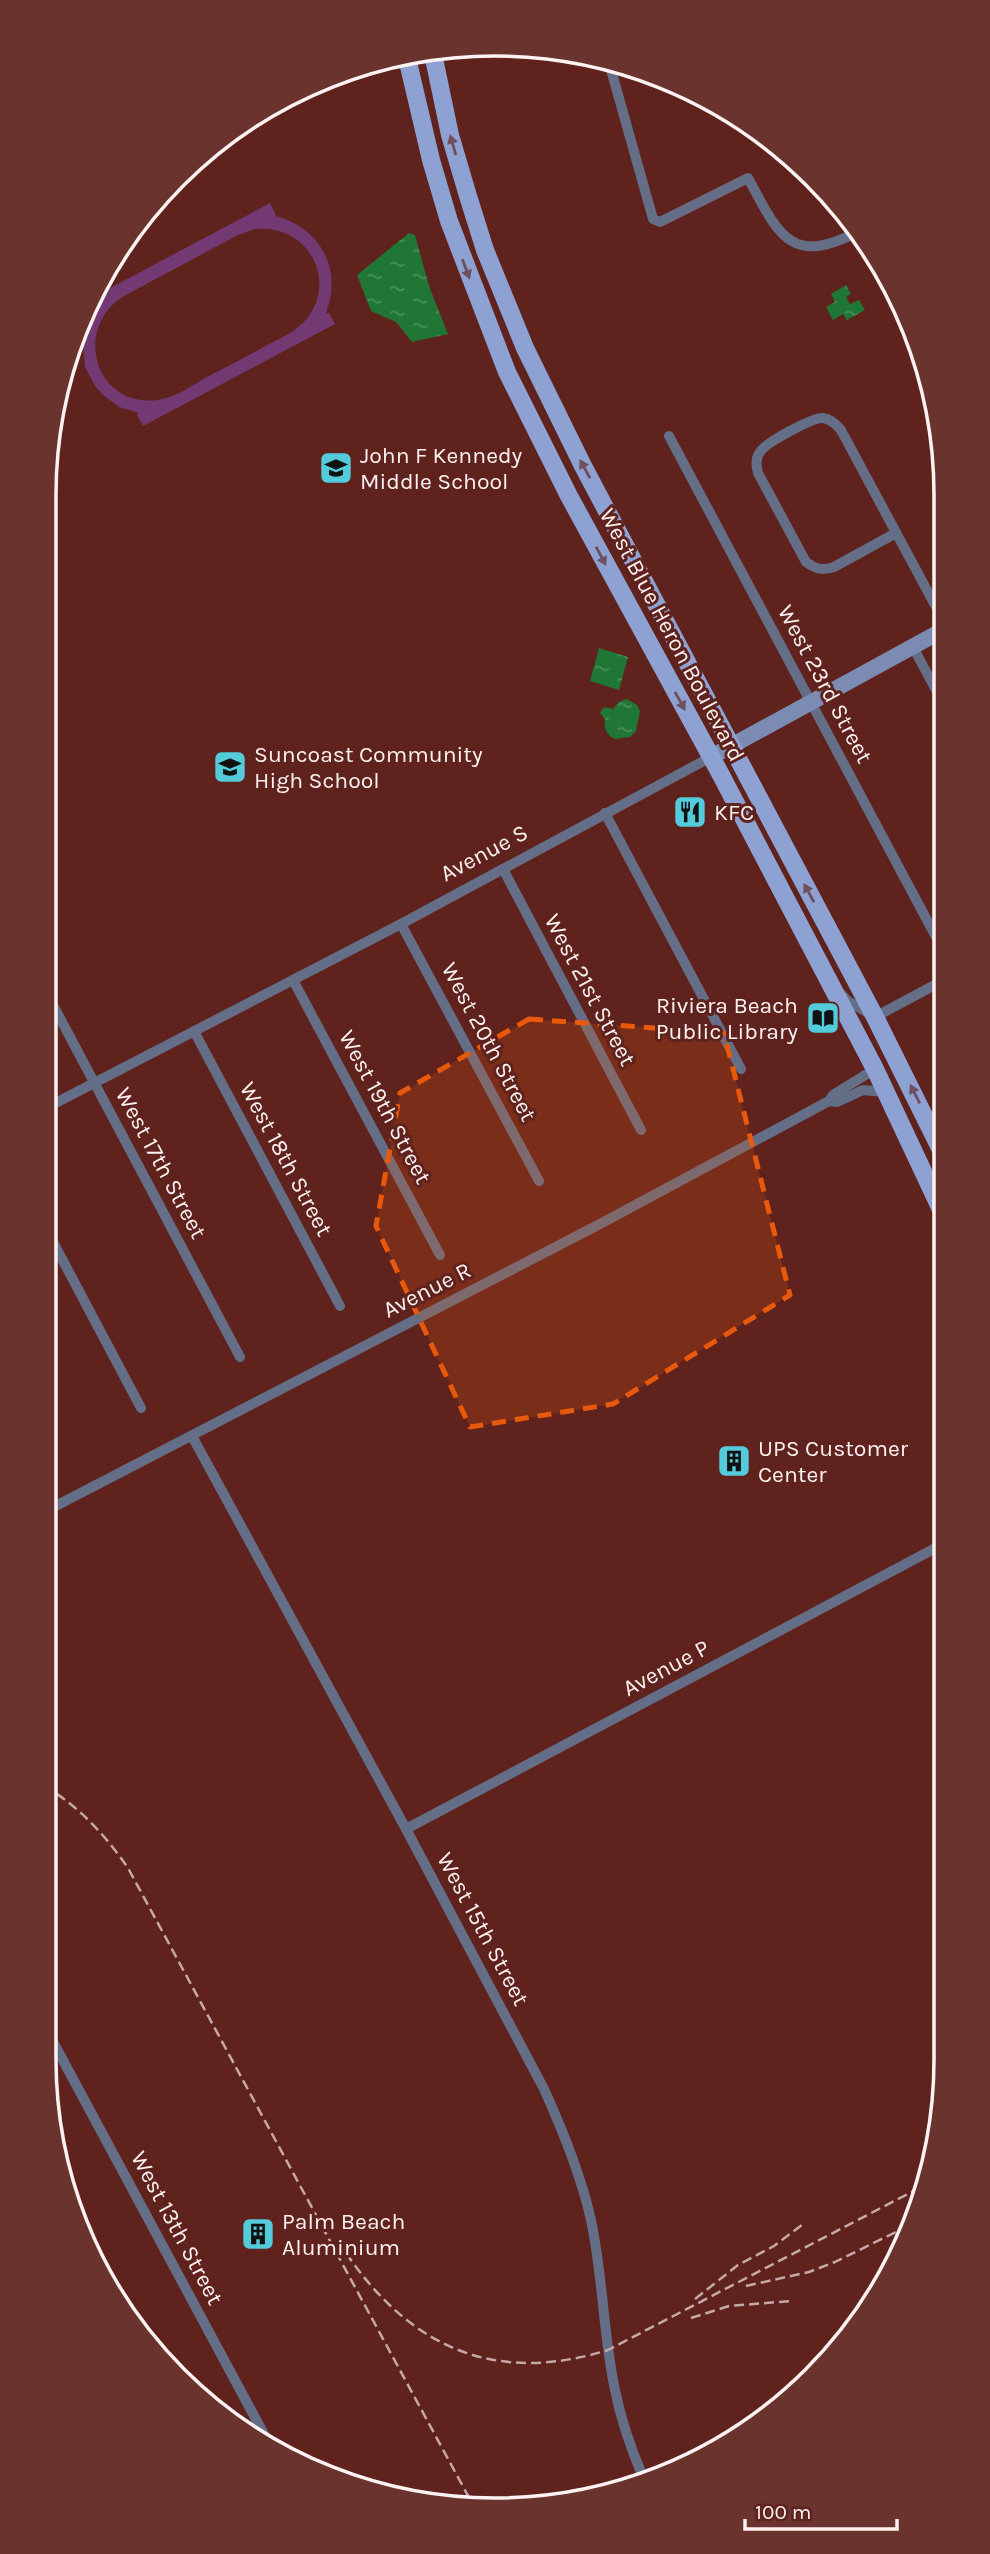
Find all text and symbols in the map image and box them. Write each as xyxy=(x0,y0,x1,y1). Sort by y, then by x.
one-way arrow xyxy=(448,135,458,156)
one-way arrow xyxy=(461,258,472,279)
place label: John F Kennedy Middle School xyxy=(360,442,523,495)
school or university icon: John F Kennedy Middle School xyxy=(317,449,355,487)
one-way arrow xyxy=(579,459,590,479)
street label: West Blue Heron Boulevard xyxy=(594,504,750,766)
one-way arrow xyxy=(595,546,607,565)
street label: West 23rd Street xyxy=(772,600,878,768)
one-way arrow xyxy=(674,691,686,711)
place label: Suncoast Community High School xyxy=(254,741,483,794)
school or university icon: Suncoast Community High School xyxy=(211,748,249,786)
restaurant icon: KFC xyxy=(671,793,709,831)
place label: KFC xyxy=(714,799,754,826)
street label: Avenue S xyxy=(436,819,532,887)
one-way arrow xyxy=(804,882,816,902)
street label: West 21st Street xyxy=(539,909,642,1071)
street label: West 20th Street xyxy=(436,958,542,1126)
place label: Riviera Beach Public Library xyxy=(656,992,798,1045)
library icon: Riviera Beach Public Library xyxy=(804,999,842,1037)
street label: West 19th Street xyxy=(333,1026,437,1189)
street label: West 18th Street xyxy=(234,1077,338,1241)
street label: West 17th Street xyxy=(110,1083,212,1244)
one-way arrow xyxy=(909,1084,920,1104)
street label: Avenue R xyxy=(378,1256,476,1324)
place label: UPS Customer Center xyxy=(758,1435,909,1488)
building icon: UPS Customer Center xyxy=(715,1442,753,1480)
street label: Avenue P xyxy=(618,1634,714,1702)
street label: West 15th Street xyxy=(431,1848,535,2010)
street label: West 13th Street xyxy=(125,2147,229,2310)
place label: Palm Beach Aluminium xyxy=(282,2208,405,2261)
building icon: Palm Beach Aluminium xyxy=(239,2215,277,2253)
scale bar xyxy=(745,2488,897,2532)
text: 100 m xyxy=(755,2500,812,2524)

